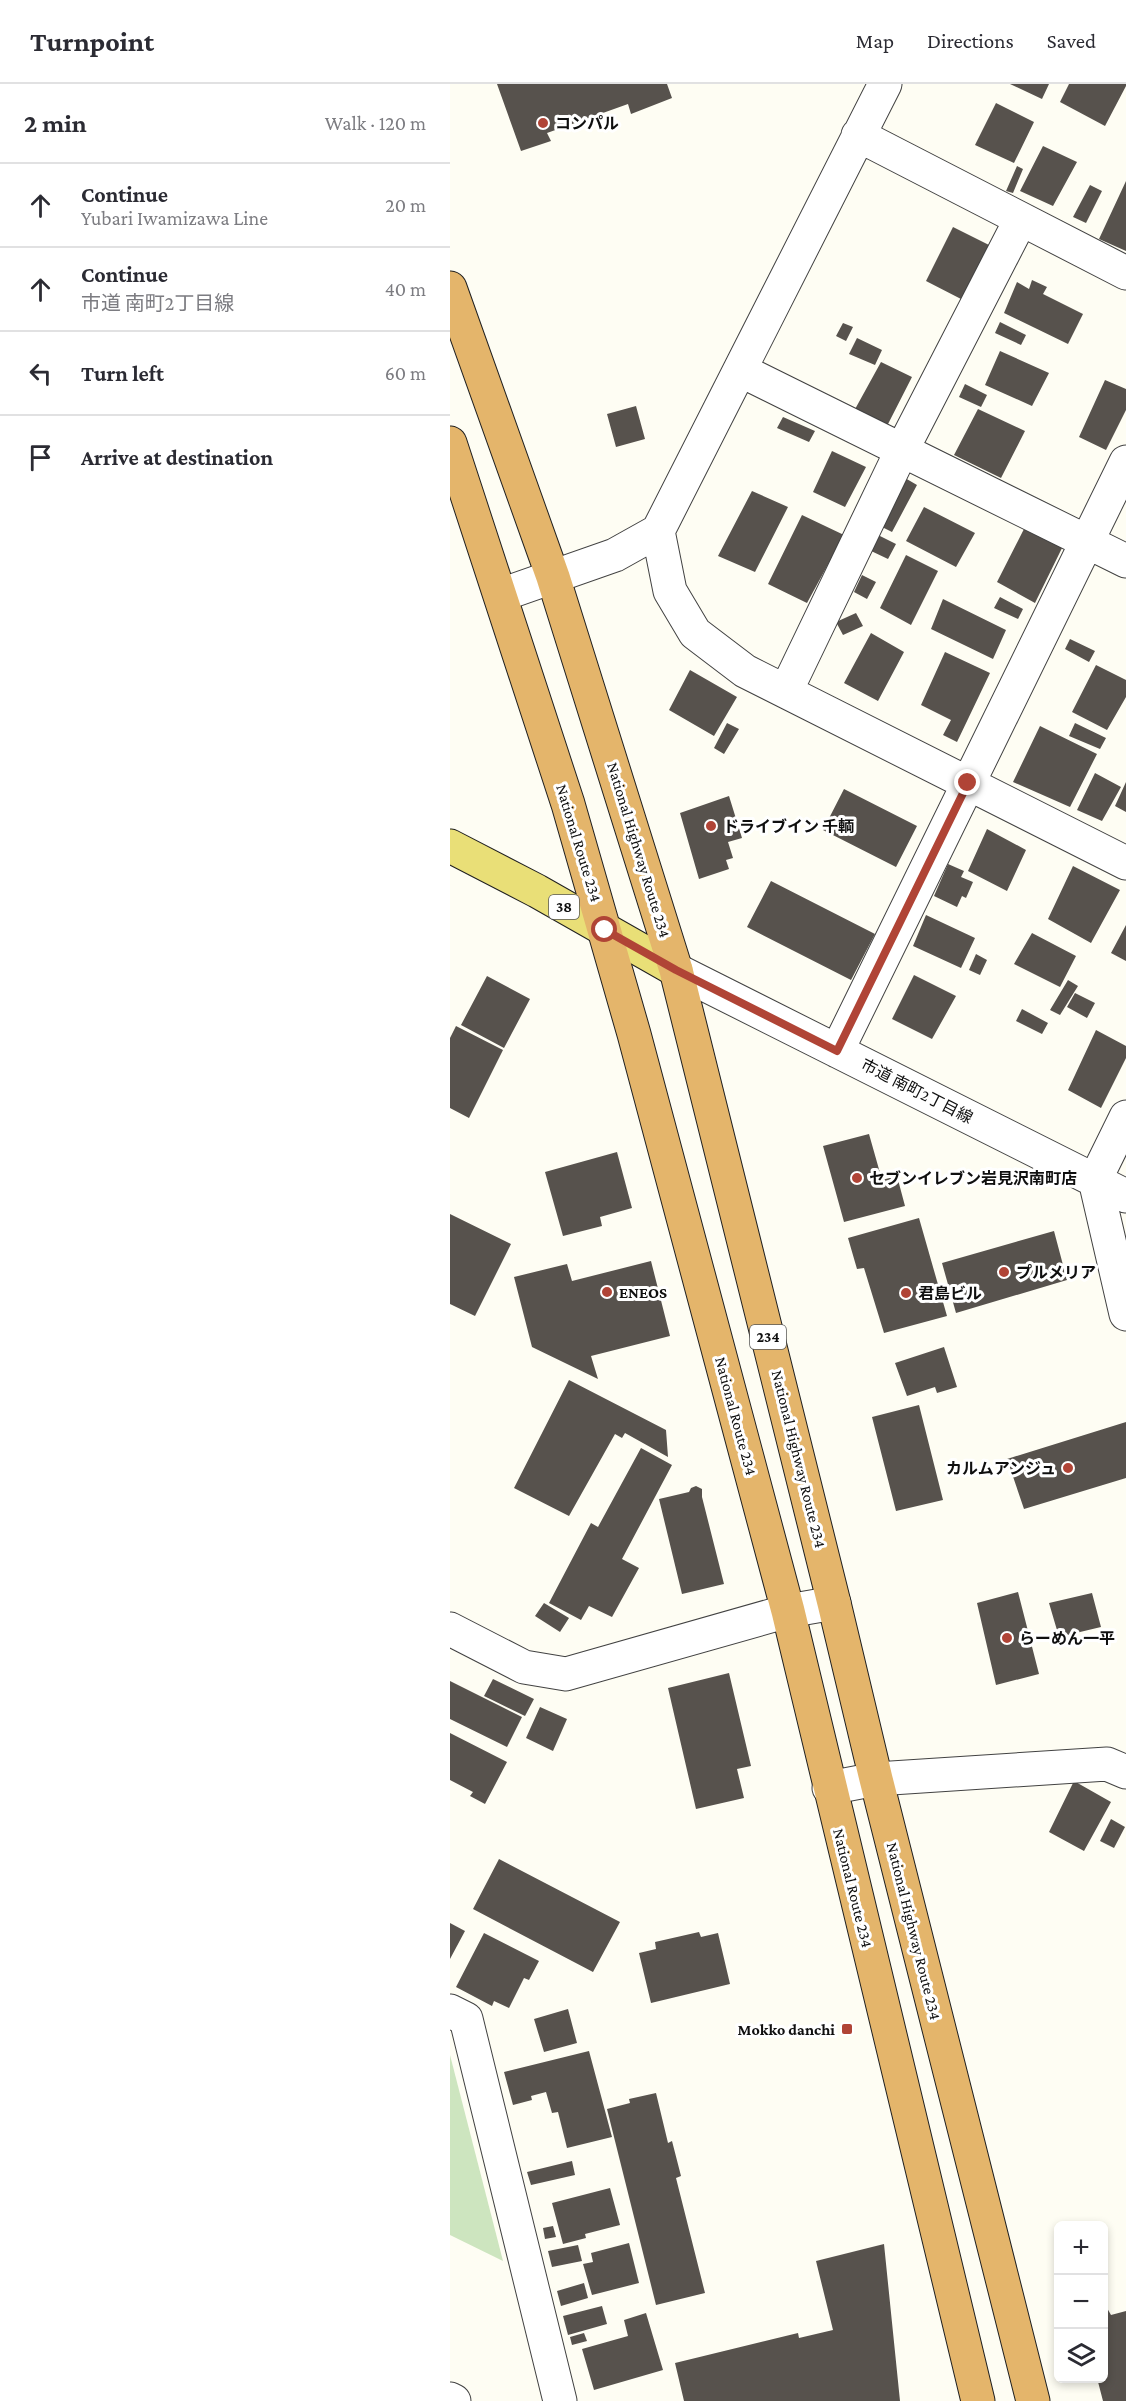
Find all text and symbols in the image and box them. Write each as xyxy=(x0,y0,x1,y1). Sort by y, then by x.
text: Turnpoint xyxy=(30,26,154,57)
text: Map xyxy=(856,29,894,53)
text: Directions xyxy=(927,29,1014,53)
text: Saved xyxy=(1047,29,1096,53)
text: 2 min xyxy=(24,109,87,138)
text: Walk · 120 m xyxy=(325,112,426,134)
place label: コンパル xyxy=(555,115,619,132)
marker: コンパル xyxy=(536,116,550,130)
text: Continue xyxy=(81,182,168,207)
icon: ahead xyxy=(24,189,57,222)
text: 20 m xyxy=(385,194,426,216)
text: Yubari Iwamizawa Line xyxy=(81,207,268,229)
text: Continue xyxy=(81,262,168,287)
icon: ahead xyxy=(24,273,57,306)
text: 40 m xyxy=(385,278,426,300)
text: 市道 南町2丁目線 xyxy=(81,292,234,314)
icon: left xyxy=(24,357,57,390)
text: Turn left xyxy=(81,361,164,386)
text: 60 m xyxy=(385,362,426,384)
icon: arrive xyxy=(24,441,57,474)
text: Arrive at destination xyxy=(81,445,273,470)
street label: National Highway Route 234 xyxy=(603,760,674,940)
route end xyxy=(954,769,980,795)
street label: National Route 234 xyxy=(553,782,605,904)
place label: ドライブイン 千輌 xyxy=(723,818,854,835)
marker: ドライブイン 千輌 xyxy=(704,819,718,833)
road number: 38 xyxy=(549,895,579,919)
route start xyxy=(591,916,617,942)
street label: 市道 南町2丁目線 xyxy=(859,1056,975,1126)
place label: セブンイレブン岩見沢南町店 xyxy=(869,1170,1077,1187)
marker: セブンイレブン岩見沢南町店 xyxy=(850,1171,864,1185)
place label: プルメリア xyxy=(1016,1264,1096,1281)
marker: プルメリア xyxy=(997,1265,1011,1279)
place label: ENEOS xyxy=(619,1284,667,1301)
marker: ENEOS xyxy=(600,1285,614,1299)
place label: 君島ビル xyxy=(918,1285,982,1302)
marker: 君島ビル xyxy=(899,1286,913,1300)
road number: 234 xyxy=(750,1325,786,1349)
street label: National Route 234 xyxy=(712,1355,760,1477)
street label: National Highway Route 234 xyxy=(768,1368,829,1550)
place label: カルムアンジュ xyxy=(946,1460,1056,1477)
marker: カルムアンジュ xyxy=(1061,1461,1075,1475)
place label: らーめん一平 xyxy=(1019,1630,1115,1647)
marker: らーめん一平 xyxy=(1000,1631,1014,1645)
street label: National Route 234 xyxy=(830,1827,876,1949)
street label: National Highway Route 234 xyxy=(883,1840,944,2022)
place label: Mokko danchi xyxy=(737,2021,835,2038)
marker: Mokko danchi xyxy=(840,2022,854,2036)
map controls xyxy=(1054,2221,1108,2383)
button: + xyxy=(1054,2221,1108,2275)
button: − xyxy=(1054,2275,1108,2329)
button: layers xyxy=(1054,2329,1108,2383)

